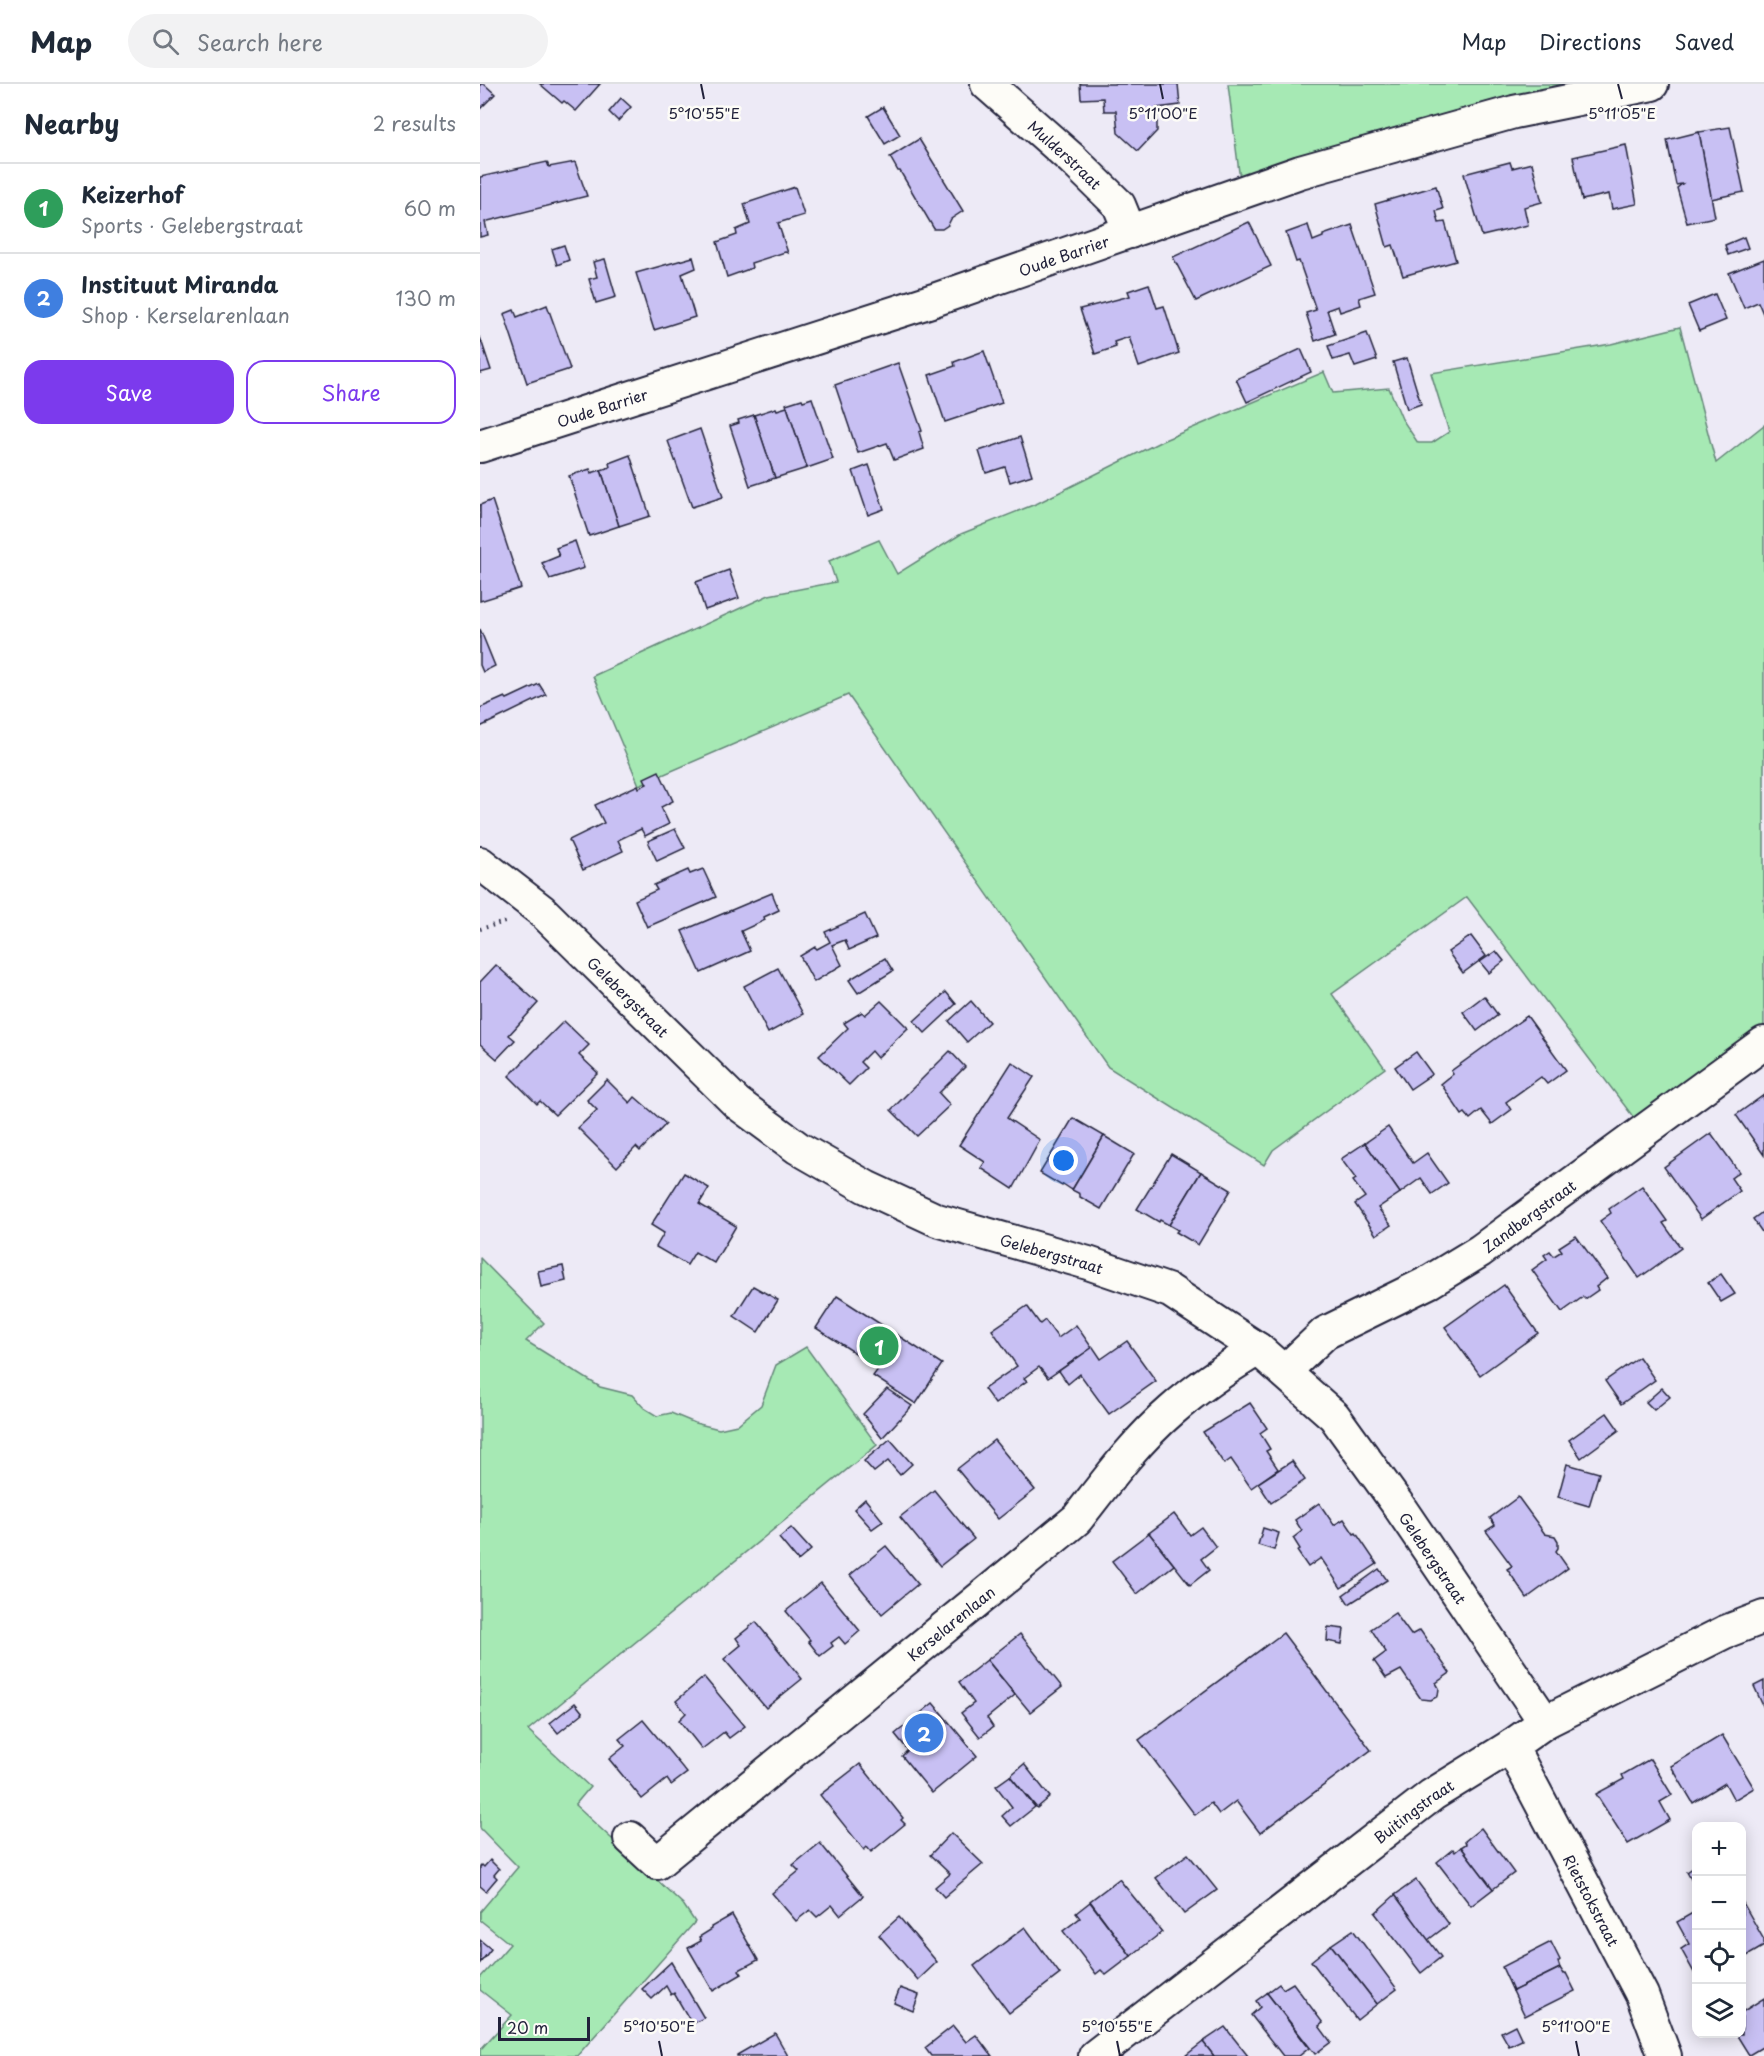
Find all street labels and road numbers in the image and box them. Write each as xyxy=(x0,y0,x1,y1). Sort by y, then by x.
street label: Mulderstraat xyxy=(1023,114,1107,194)
street label: Oude Barrier xyxy=(1015,228,1112,281)
street label: Oude Barrier xyxy=(554,381,650,432)
street label: Gelebergstraat xyxy=(583,951,675,1042)
street label: Zandbergstraat xyxy=(1477,1173,1580,1257)
street label: Gelebergstraat xyxy=(997,1227,1107,1279)
street label: Gelebergstraat xyxy=(1394,1507,1473,1608)
street label: Kerselarenlaan xyxy=(901,1580,999,1666)
street label: Buitingstraat xyxy=(1368,1773,1458,1848)
street label: Rietstokstraat xyxy=(1558,1850,1626,1950)

